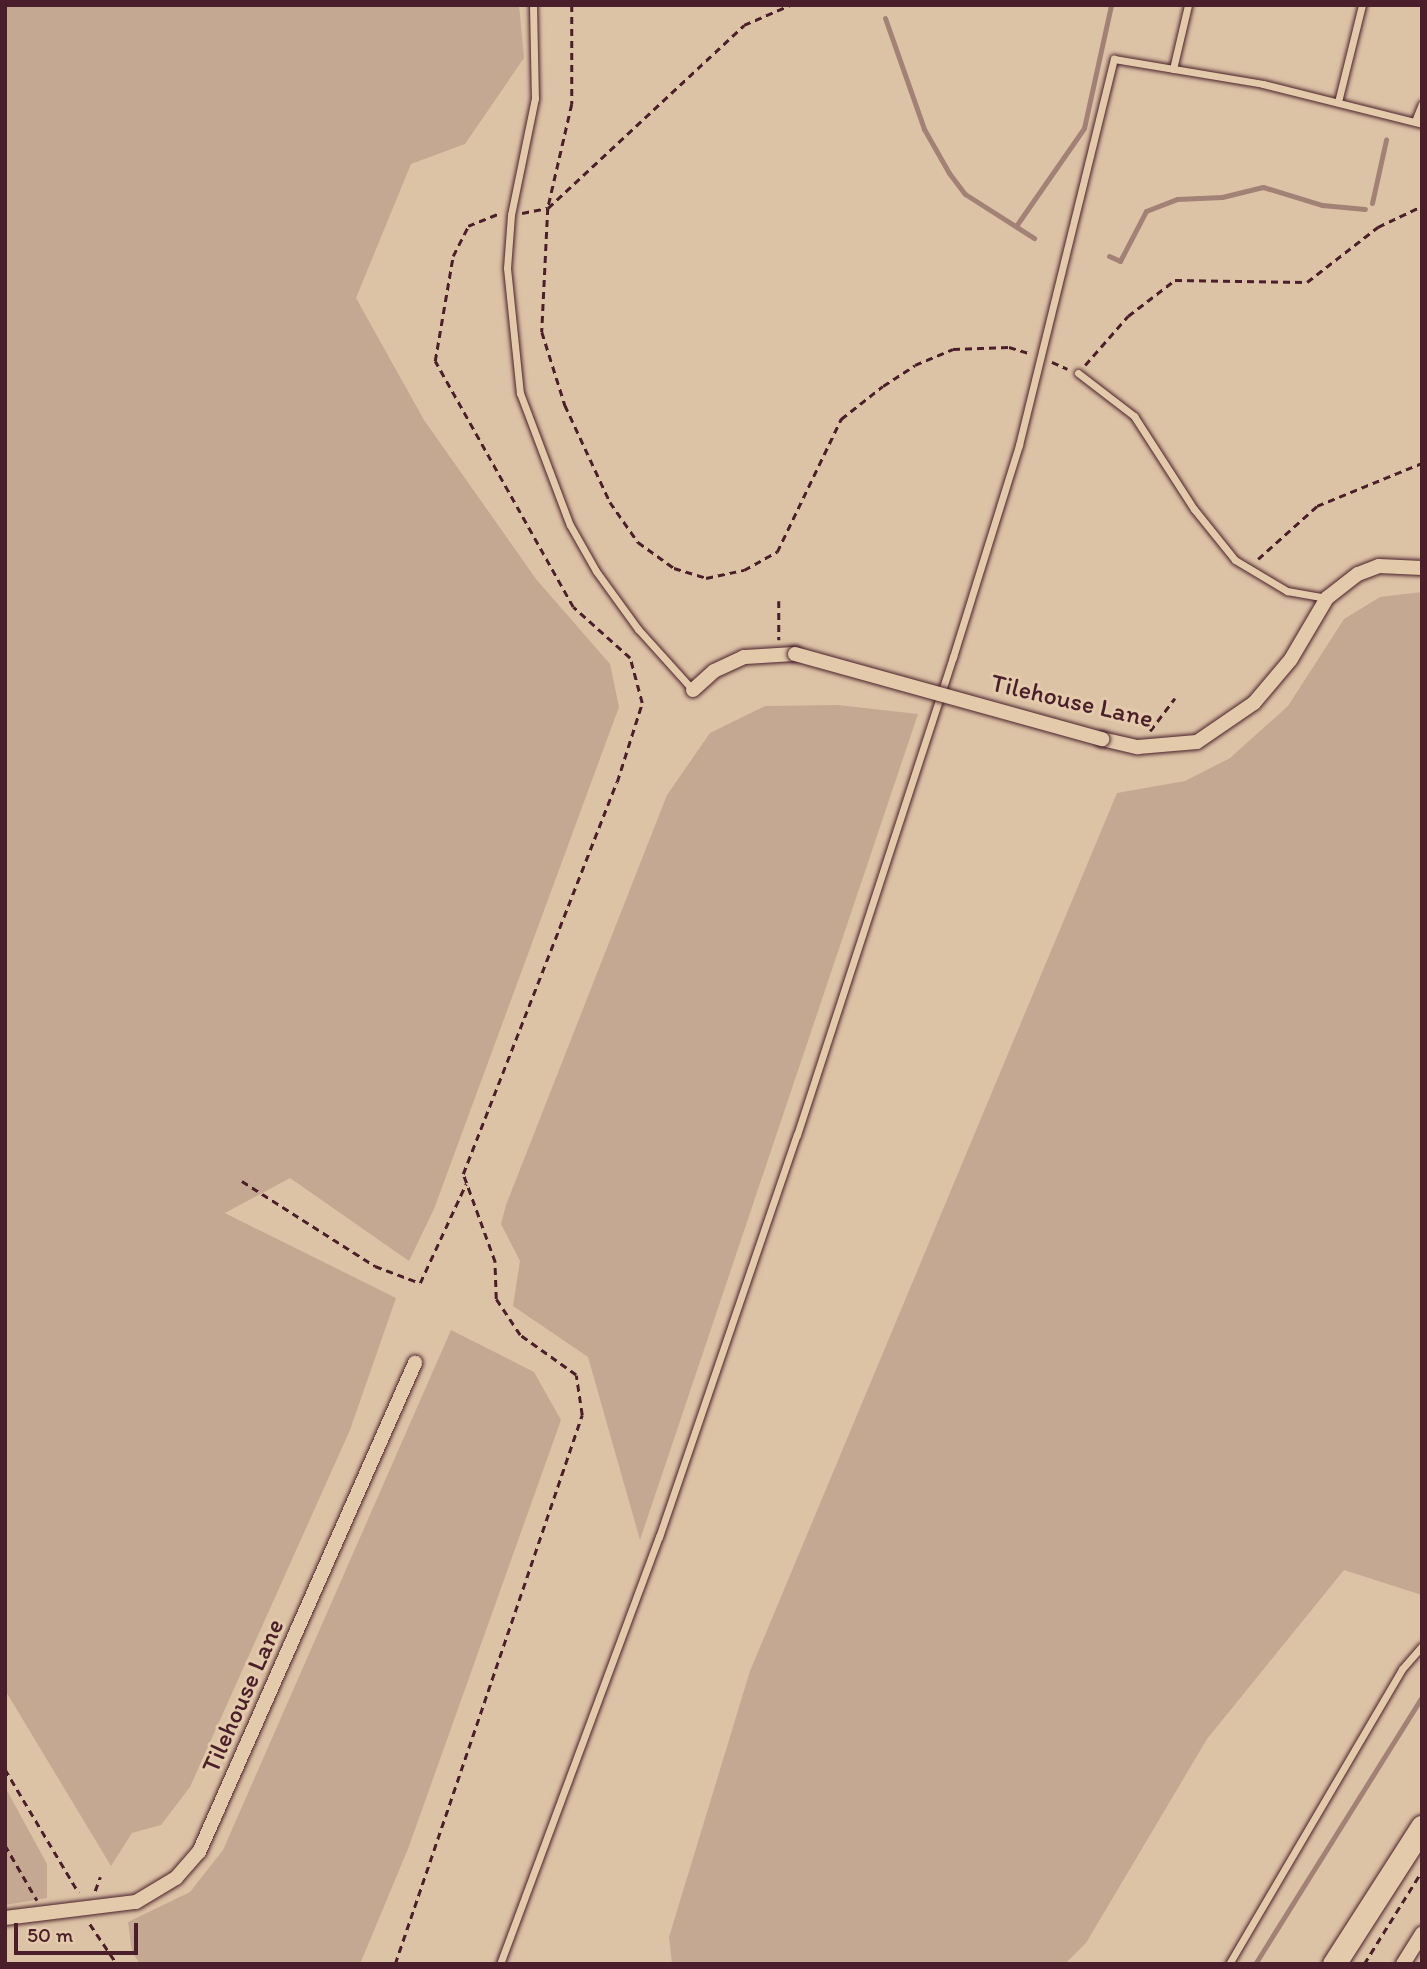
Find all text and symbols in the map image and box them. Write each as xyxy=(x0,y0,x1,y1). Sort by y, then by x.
street label: Tilehouse Lane xyxy=(988,667,1156,735)
street label: Tilehouse Lane xyxy=(195,1614,291,1778)
scale bar xyxy=(18,1910,142,1954)
text: 50 m xyxy=(27,1922,73,1947)

